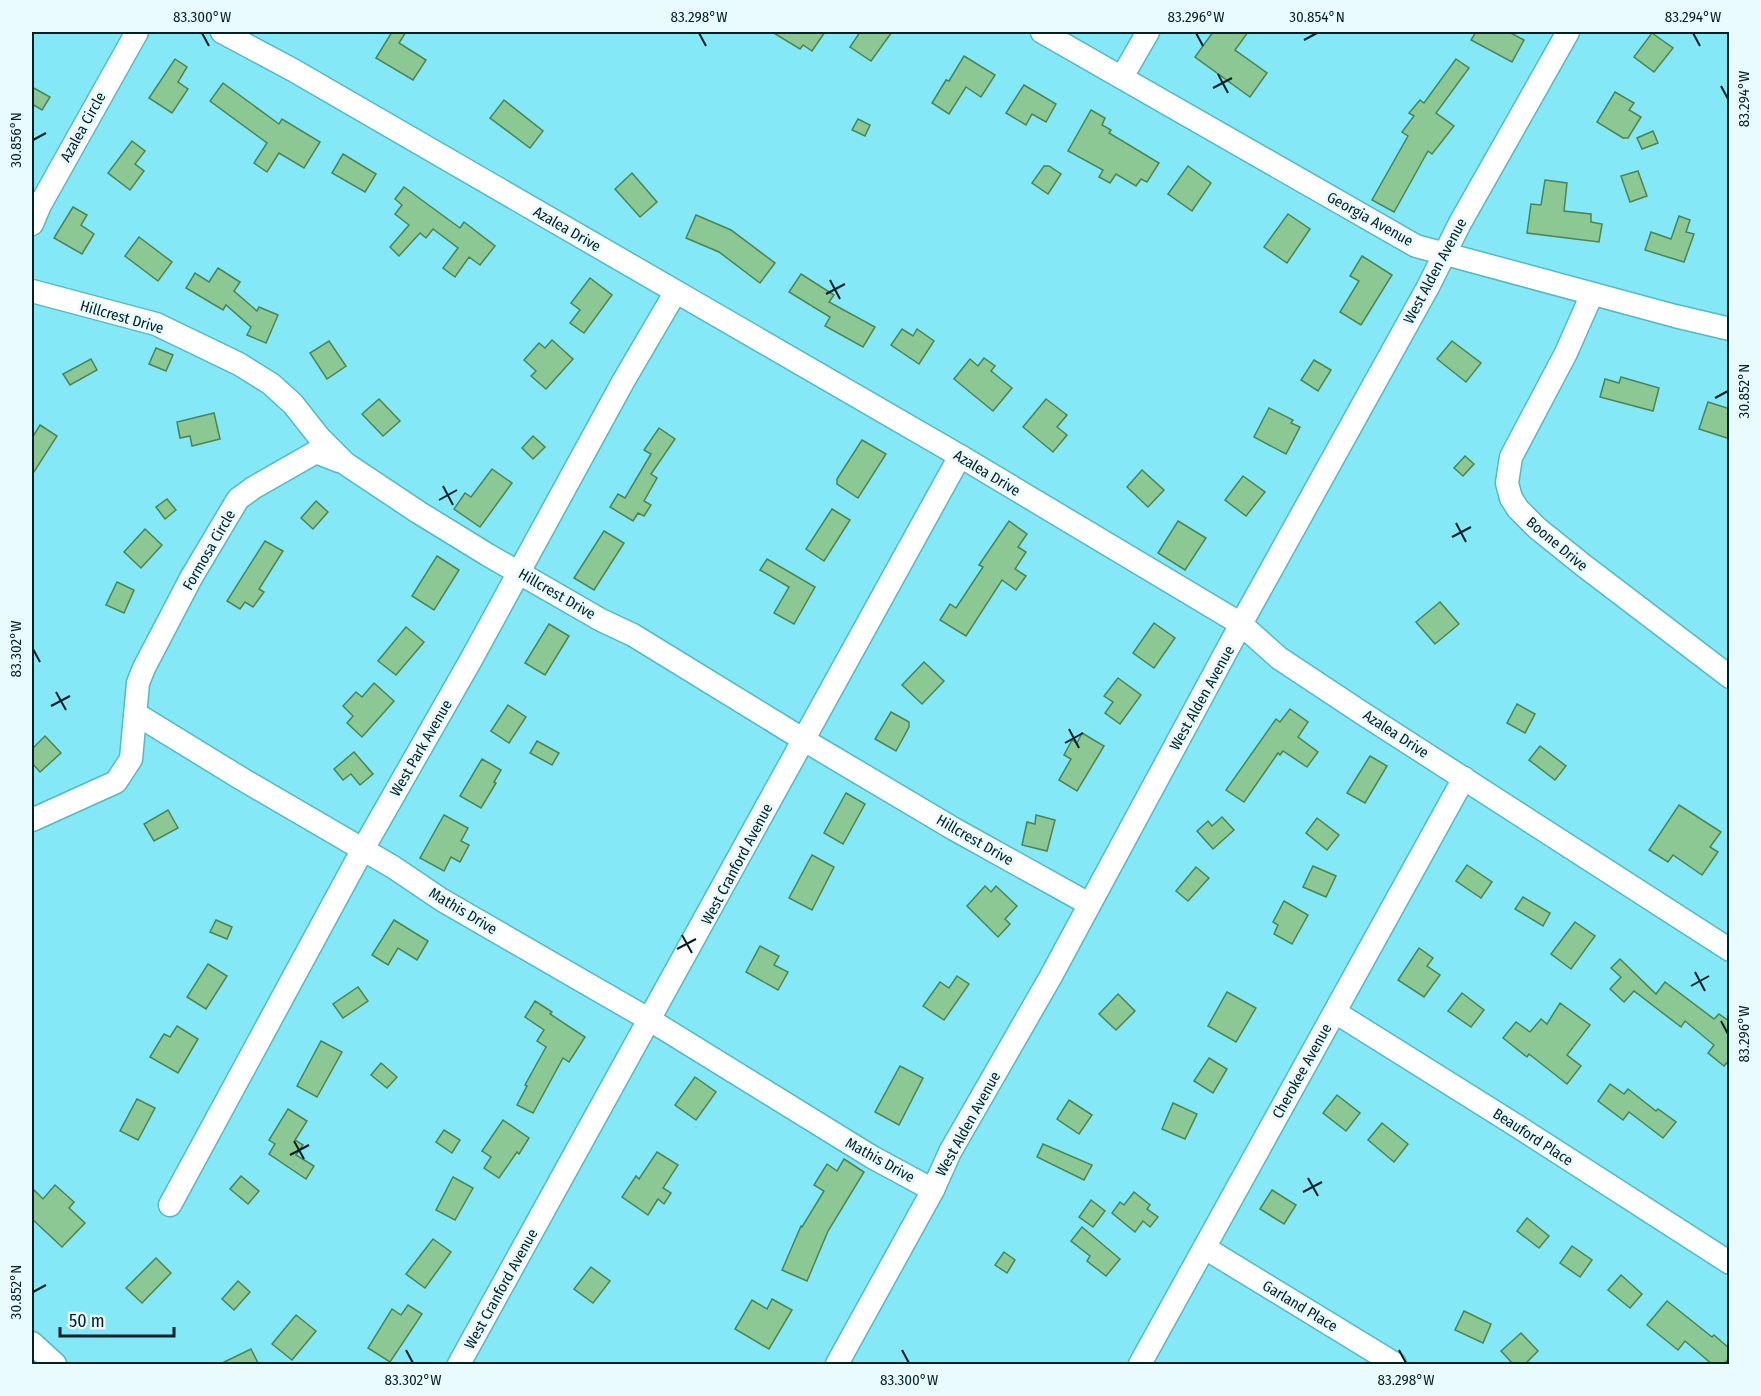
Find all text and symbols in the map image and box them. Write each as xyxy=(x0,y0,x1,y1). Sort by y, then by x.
text: 83.300°W xyxy=(173,8,231,26)
text: 83.298°W xyxy=(670,8,728,26)
text: 83.296°W xyxy=(1168,8,1224,26)
text: 30.854°N xyxy=(1289,8,1345,26)
text: 83.294°W xyxy=(1665,8,1721,26)
text: 83.294°W xyxy=(1735,71,1753,127)
street label: Azalea Circle xyxy=(57,89,109,165)
text: 30.856°N xyxy=(7,112,25,168)
street label: Georgia Avenue xyxy=(1324,188,1416,250)
street label: Azalea Drive xyxy=(530,203,604,255)
street label: West Alden Avenue xyxy=(1400,215,1470,327)
street label: Hillcrest Drive xyxy=(78,297,166,337)
text: 30.852°N xyxy=(1735,364,1753,418)
street label: Azalea Drive xyxy=(950,446,1024,500)
street label: Formosa Circle xyxy=(179,507,239,593)
street label: Boone Drive xyxy=(1523,513,1591,575)
street label: Hillcrest Drive xyxy=(515,565,599,623)
text: 83.302°W xyxy=(7,621,25,677)
street label: West Alden Avenue xyxy=(1166,642,1238,754)
street label: West Park Avenue xyxy=(386,696,456,800)
street label: Azalea Drive xyxy=(1360,706,1432,762)
street label: West Cranford Avenue xyxy=(697,800,777,928)
street label: Hillcrest Drive xyxy=(933,811,1017,869)
street label: Mathis Drive xyxy=(426,884,500,938)
text: 83.296°W xyxy=(1735,1006,1753,1062)
street label: Cherokee Avenue xyxy=(1268,1020,1336,1122)
street label: West Alden Avenue xyxy=(932,1068,1004,1180)
street label: Beauford Place xyxy=(1490,1104,1576,1170)
street label: Mathis Drive xyxy=(842,1134,918,1186)
street label: West Cranford Avenue xyxy=(461,1226,541,1352)
text: 30.852°N xyxy=(7,1265,25,1319)
street label: Garland Place xyxy=(1259,1277,1341,1335)
scale bar xyxy=(60,1300,174,1338)
text: 50 m xyxy=(69,1310,105,1332)
text: 83.302°W xyxy=(385,1371,441,1389)
text: 83.300°W xyxy=(880,1371,938,1389)
text: 83.298°W xyxy=(1377,1371,1435,1389)

